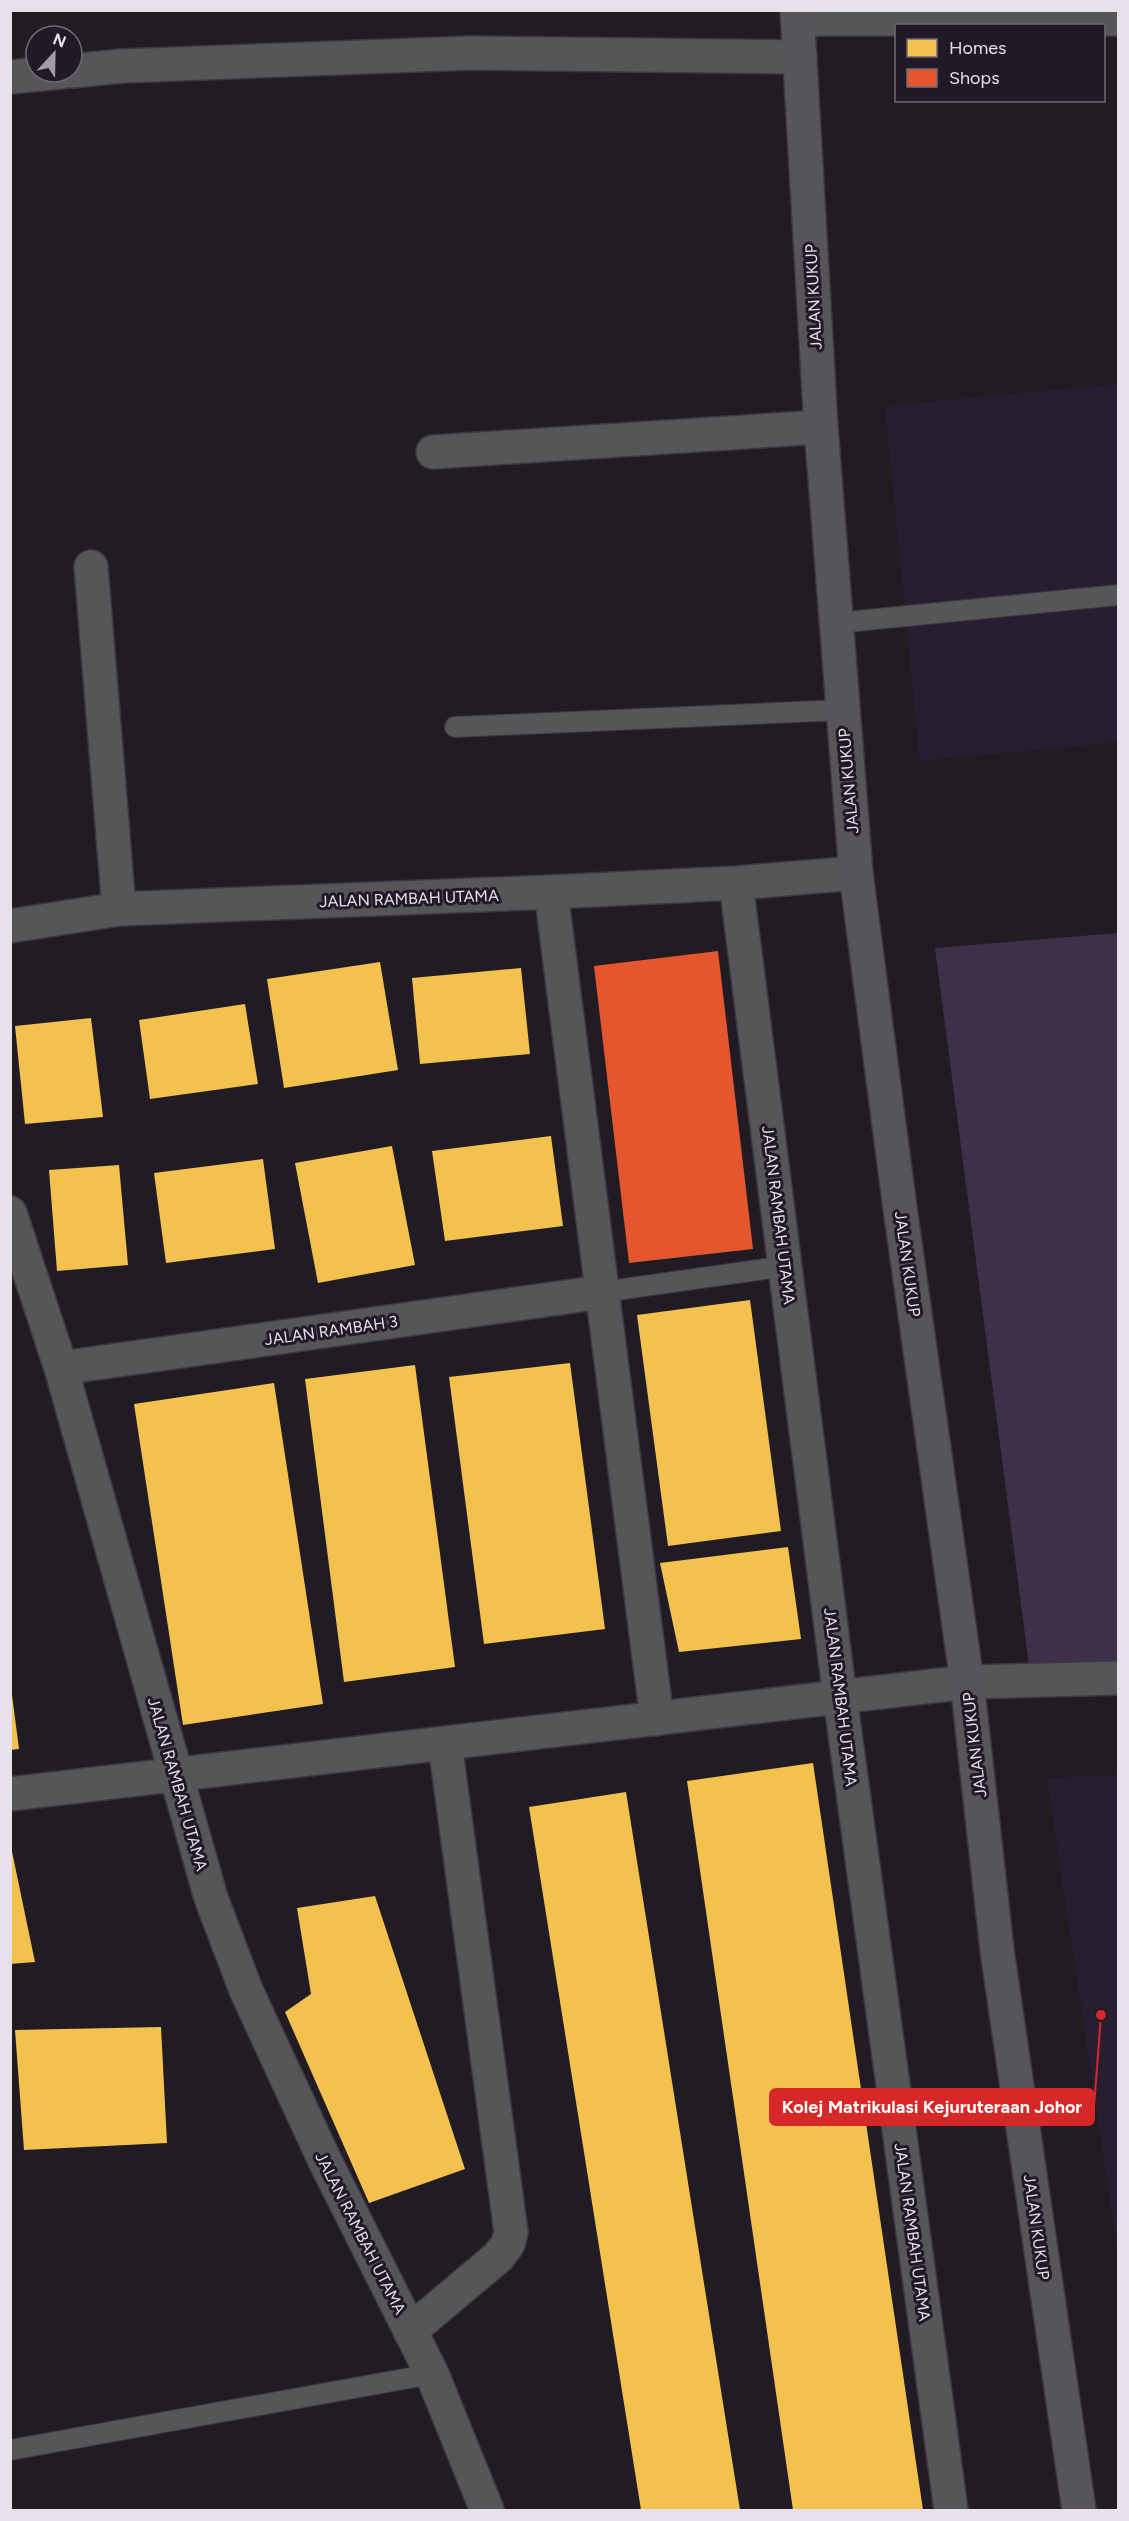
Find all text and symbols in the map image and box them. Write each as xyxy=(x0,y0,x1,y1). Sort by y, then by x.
north arrow xyxy=(24,24,84,84)
legend xyxy=(895,24,1105,102)
text: N xyxy=(50,29,69,52)
text: Homes xyxy=(949,37,1007,59)
text: Shops xyxy=(949,67,1000,89)
street label: JALAN KUKUP xyxy=(801,244,826,350)
street label: JALAN KUKUP xyxy=(834,727,863,835)
street label: JALAN RAMBAH UTAMA xyxy=(319,886,499,911)
street label: JALAN RAMBAH UTAMA xyxy=(758,1125,799,1306)
street label: JALAN KUKUP xyxy=(891,1210,924,1318)
street label: JALAN RAMBAH 3 xyxy=(263,1312,399,1349)
street label: JALAN RAMBAH UTAMA xyxy=(820,1607,861,1788)
street label: JALAN KUKUP xyxy=(959,1691,990,1799)
street label: JALAN RAMBAH UTAMA xyxy=(144,1695,211,1873)
callout: Kolej Matrikulasi Kejuruteraan Johor xyxy=(770,2089,1094,2125)
text: Kolej Matrikulasi Kejuruteraan Johor xyxy=(782,2096,1082,2118)
street label: JALAN RAMBAH UTAMA xyxy=(891,2142,934,2323)
street label: JALAN RAMBAH UTAMA xyxy=(311,2149,410,2318)
street label: JALAN KUKUP xyxy=(1020,2173,1053,2281)

